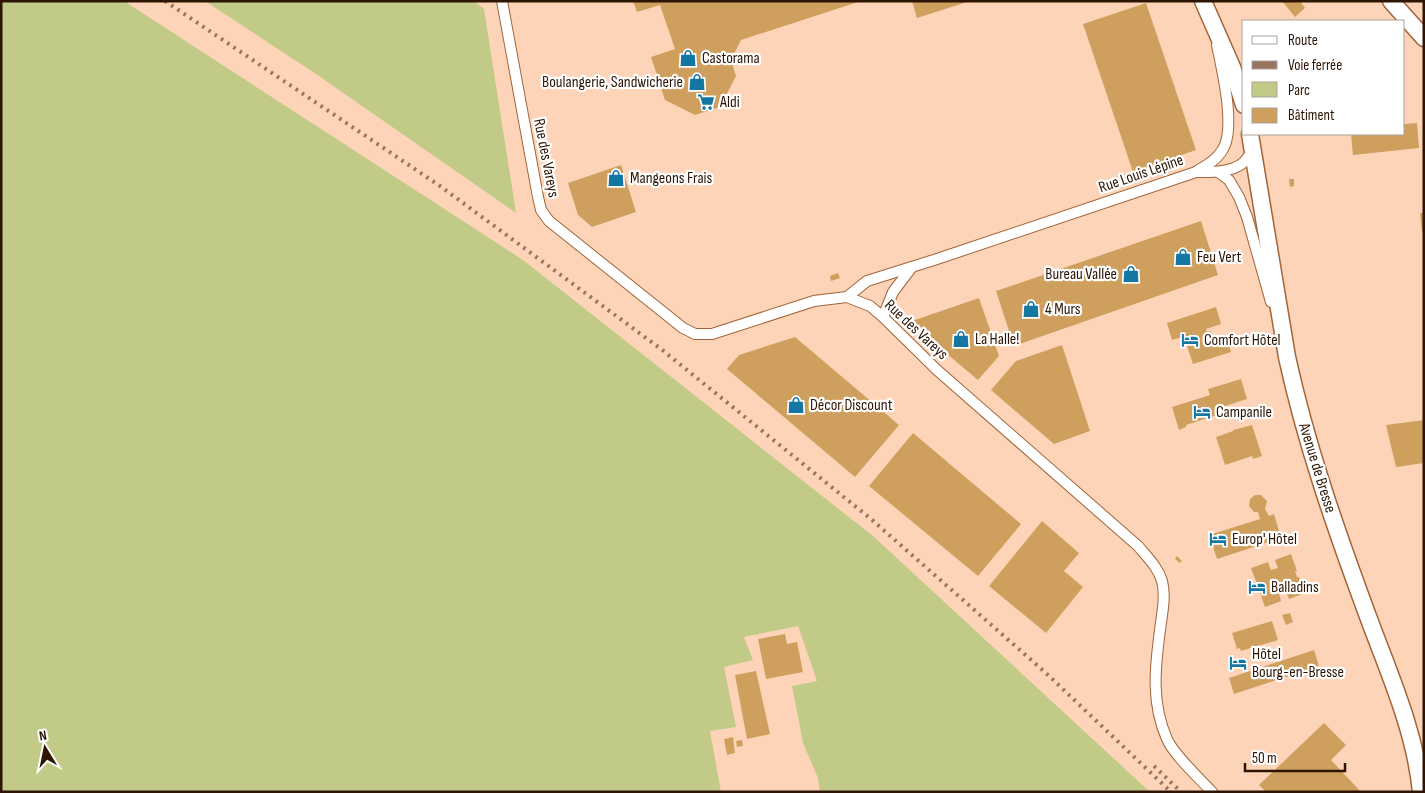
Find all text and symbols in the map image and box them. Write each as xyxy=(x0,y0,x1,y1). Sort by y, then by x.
legend xyxy=(1242,20,1405,135)
text: Route xyxy=(1288,31,1318,50)
shop icon: Castorama xyxy=(678,48,698,68)
place label: Castorama xyxy=(702,49,760,68)
text: Voie ferrée xyxy=(1288,56,1342,75)
shop icon: Boulangerie, Sandwicherie xyxy=(687,72,707,92)
place label: Boulangerie, Sandwicherie xyxy=(542,73,683,92)
text: Parc xyxy=(1288,81,1310,100)
supermarket icon: Aldi xyxy=(696,92,716,112)
place label: Aldi xyxy=(719,93,740,112)
text: Bâtiment xyxy=(1288,106,1335,125)
street label: Rue des Vareys xyxy=(529,117,563,199)
street label: Rue Louis Lépine xyxy=(1096,151,1186,197)
shop icon: Mangeons Frais xyxy=(606,168,626,188)
place label: Mangeons Frais xyxy=(630,169,713,188)
shop icon: Feu Vert xyxy=(1173,247,1193,267)
place label: Feu Vert xyxy=(1197,248,1241,267)
shop icon: Bureau Vallée xyxy=(1121,264,1141,284)
place label: Bureau Vallée xyxy=(1045,265,1117,284)
street label: Rue des Vareys xyxy=(880,296,952,364)
shop icon: 4 Murs xyxy=(1021,299,1041,319)
place label: 4 Murs xyxy=(1045,300,1081,319)
shop icon: La Halle! xyxy=(951,329,971,349)
place label: La Halle! xyxy=(975,330,1019,349)
hotel icon: Comfort Hôtel xyxy=(1180,330,1200,350)
place label: Comfort Hôtel xyxy=(1204,331,1281,350)
shop icon: Décor Discount xyxy=(786,395,806,415)
place label: Décor Discount xyxy=(810,396,893,415)
hotel icon: Campanile xyxy=(1192,402,1212,422)
place label: Campanile xyxy=(1216,403,1272,422)
street label: Avenue de Bresse xyxy=(1294,420,1340,515)
hotel icon: Europ' Hôtel xyxy=(1208,529,1228,549)
place label: Europ' Hôtel xyxy=(1232,530,1297,549)
hotel icon: Balladins xyxy=(1247,577,1267,597)
place label: Balladins xyxy=(1271,578,1319,597)
place label: Hôtel Bourg-en-Bresse xyxy=(1252,645,1344,682)
hotel icon: Hôtel Bourg-en-Bresse xyxy=(1228,653,1248,673)
north arrow xyxy=(20,723,70,773)
text: N xyxy=(38,727,48,745)
scale bar xyxy=(1245,740,1345,772)
text: 50 m xyxy=(1252,749,1277,768)

